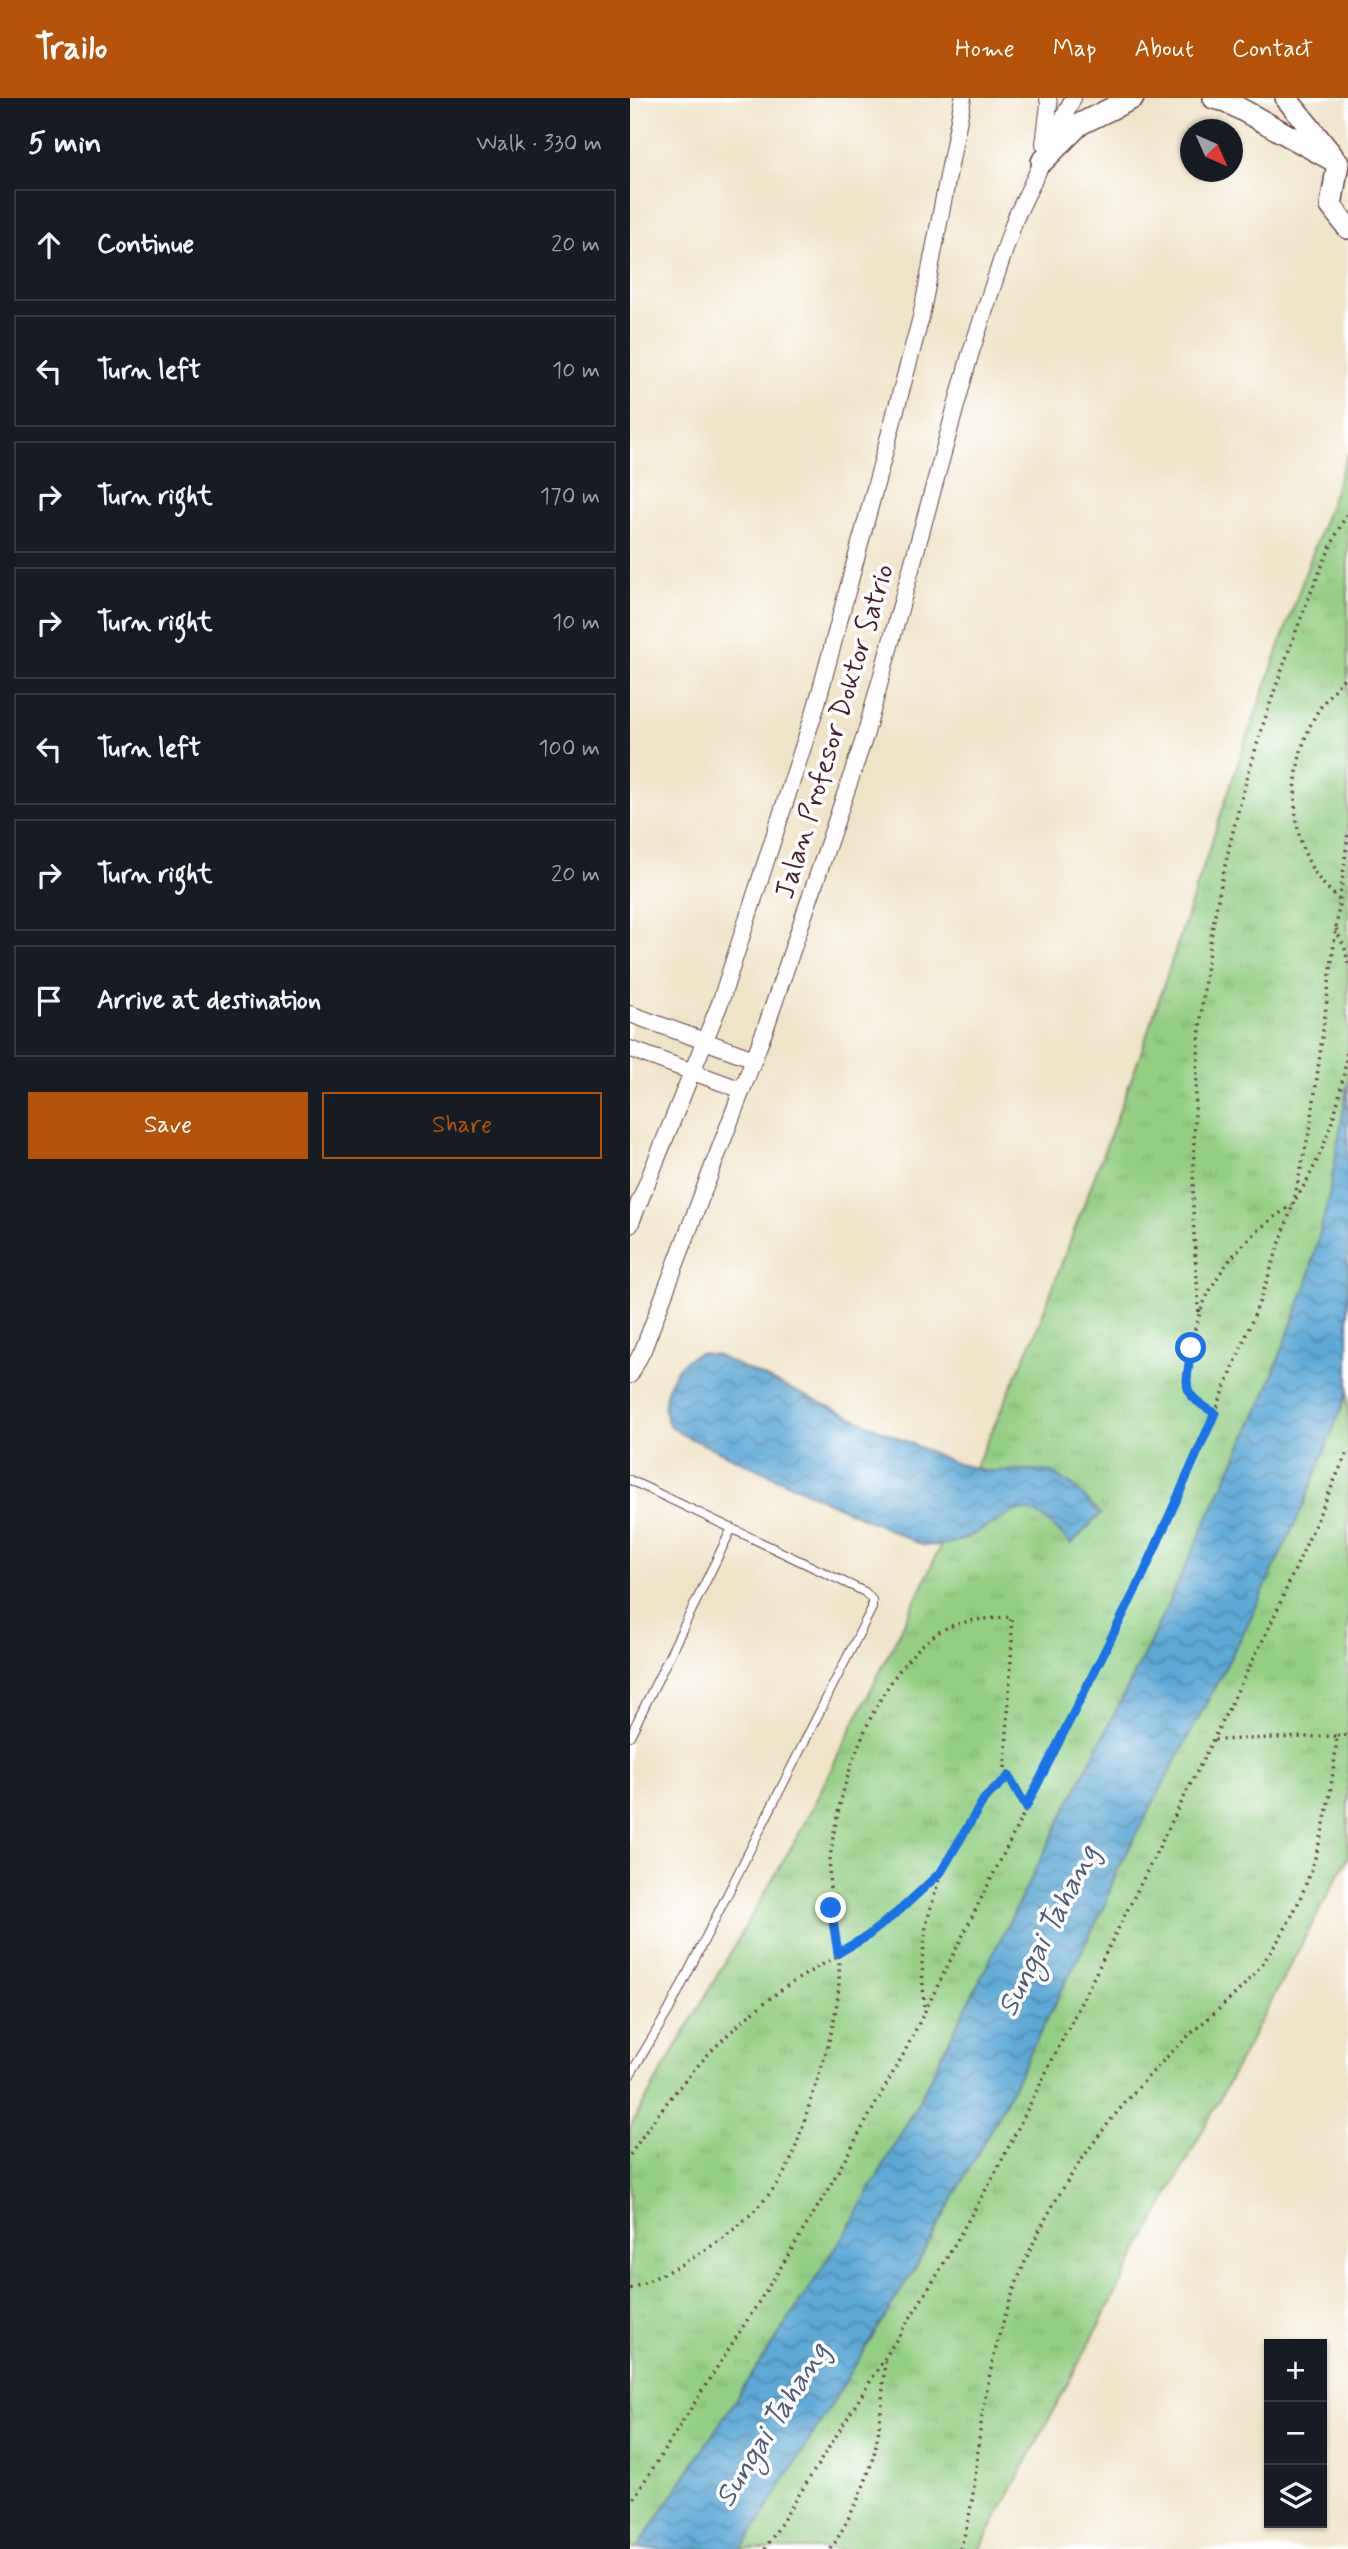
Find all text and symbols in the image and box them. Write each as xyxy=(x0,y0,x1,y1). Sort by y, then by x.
text: Trailo xyxy=(35,27,107,71)
text: Home xyxy=(955,34,1015,65)
text: Map xyxy=(1053,34,1097,65)
text: About xyxy=(1135,34,1194,65)
text: Contact xyxy=(1232,34,1313,65)
north arrow xyxy=(1180,119,1243,182)
text: 5 min xyxy=(28,124,102,163)
text: Walk · 330 m xyxy=(476,129,602,159)
icon: ahead xyxy=(30,226,68,264)
text: Continue xyxy=(97,228,194,262)
text: 20 m xyxy=(551,230,600,260)
icon: left xyxy=(30,352,68,390)
text: Turn left xyxy=(97,354,201,388)
text: 10 m xyxy=(552,356,600,386)
icon: right xyxy=(30,478,68,516)
text: Turn right xyxy=(97,480,213,514)
text: 170 m xyxy=(540,482,600,512)
street label: Jalan Profesor Doktor Satrio xyxy=(767,560,904,904)
icon: right xyxy=(30,604,68,642)
text: Turn right xyxy=(97,606,213,640)
text: 10 m xyxy=(552,608,600,638)
icon: left xyxy=(30,730,68,768)
text: Turn left xyxy=(97,732,201,766)
text: 100 m xyxy=(538,734,600,764)
icon: right xyxy=(30,856,68,894)
text: Turn right xyxy=(97,858,213,892)
text: 20 m xyxy=(551,860,600,890)
icon: arrive xyxy=(30,982,68,1020)
text: Arrive at destination xyxy=(97,984,321,1018)
button: Save xyxy=(28,1092,308,1159)
button: Share xyxy=(322,1092,602,1159)
route start xyxy=(1175,1332,1206,1363)
water label: Sungai Tahang xyxy=(988,1838,1111,2024)
route end xyxy=(815,1892,846,1923)
water label: Sungai Tahang xyxy=(706,2334,841,2516)
map controls xyxy=(1264,2339,1327,2528)
button: + xyxy=(1264,2339,1327,2402)
button: − xyxy=(1264,2402,1327,2465)
button: layers xyxy=(1264,2465,1327,2528)

